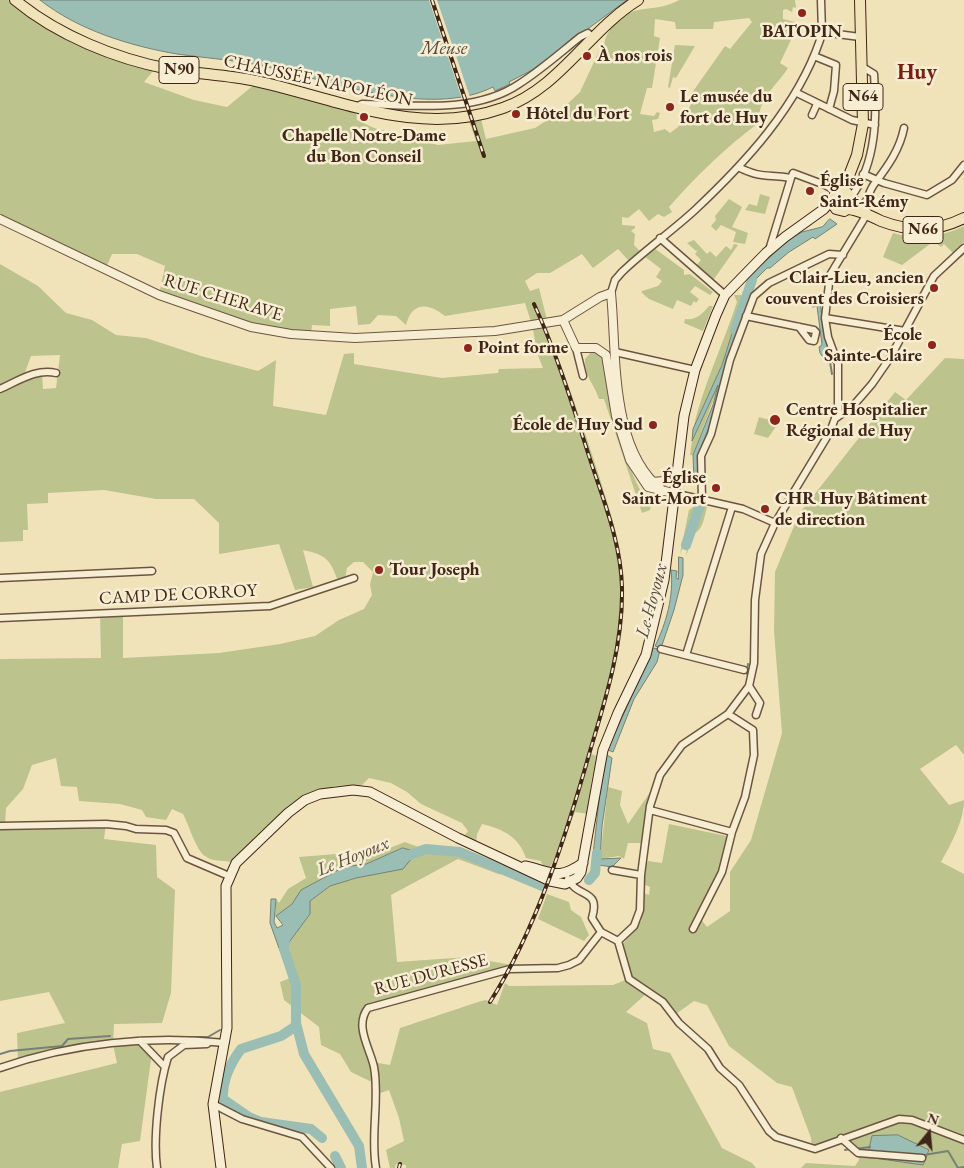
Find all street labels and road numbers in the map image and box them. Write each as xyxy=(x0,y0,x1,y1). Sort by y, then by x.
street label: CHAUSSÉE NAPOLÉON xyxy=(221,50,415,112)
road number: N90 xyxy=(159,56,199,84)
road number: N64 xyxy=(843,84,883,110)
road number: N66 xyxy=(903,216,943,244)
street label: RUE CHERAVE xyxy=(161,270,285,326)
street label: CAMP DE CORROY xyxy=(98,580,258,610)
street label: RUE DURESSE xyxy=(372,949,490,1001)

